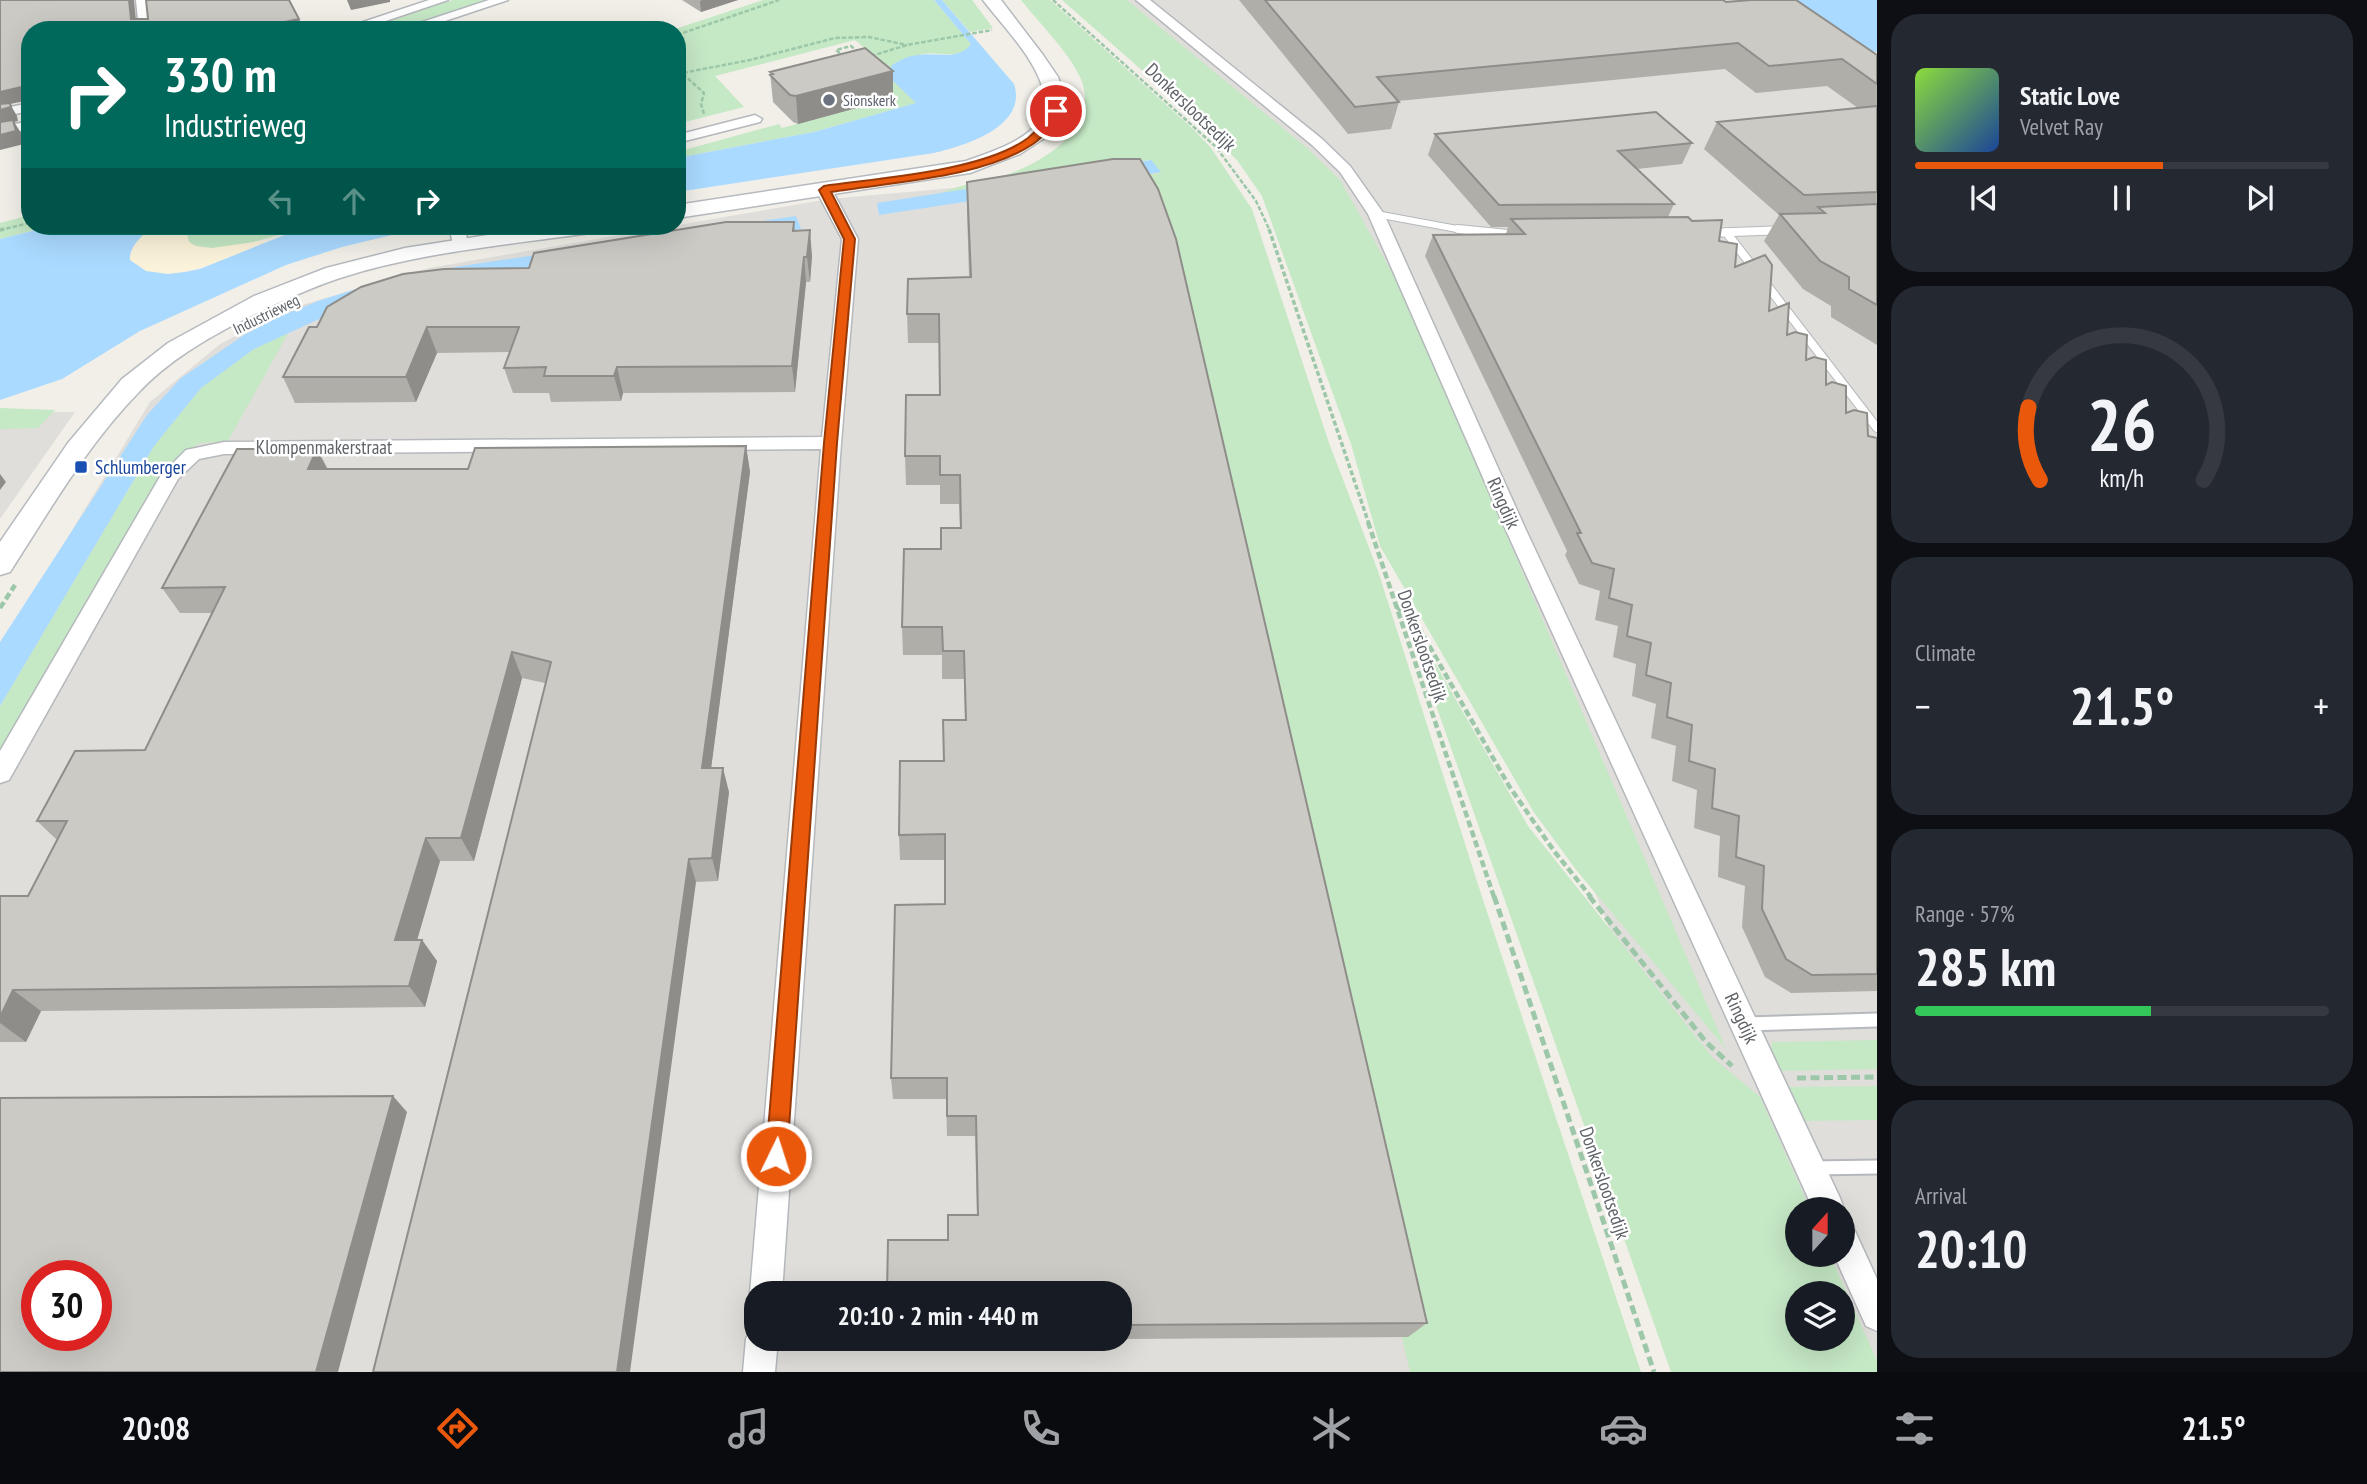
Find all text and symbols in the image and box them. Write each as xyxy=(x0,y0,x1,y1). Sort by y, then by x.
text: 330 m xyxy=(164,42,277,106)
icon: right xyxy=(49,49,140,140)
street label: Donkerslootsedijk xyxy=(1140,58,1242,157)
text: Static Love xyxy=(2020,79,2120,112)
pin xyxy=(1026,81,1086,141)
place label: Sionskerk xyxy=(843,90,897,110)
marker: Sionskerk xyxy=(821,92,837,108)
icon: arrive xyxy=(1037,92,1075,130)
text: Industrieweg xyxy=(164,104,307,146)
text: Velvet Ray xyxy=(2020,112,2103,141)
icon: previous xyxy=(1965,179,2003,217)
icon: pause xyxy=(2103,179,2141,217)
icon: next xyxy=(2241,179,2279,217)
icon: left xyxy=(262,182,300,220)
icon: ahead xyxy=(335,182,373,220)
icon: right xyxy=(408,182,446,220)
street label: Industrieweg xyxy=(229,289,303,339)
text: 26 xyxy=(2087,377,2157,471)
street label: Klompenmakerstraat xyxy=(256,435,393,459)
place label: Schlumberger xyxy=(95,455,187,479)
marker: Schlumberger xyxy=(73,459,89,475)
text: km/h xyxy=(2100,462,2144,494)
street label: Ringdijk xyxy=(1482,474,1526,533)
street label: Donkerslootsedijk xyxy=(1393,587,1454,706)
text: Climate xyxy=(1915,638,1976,667)
text: 21.5° xyxy=(2070,672,2174,739)
text: − xyxy=(1915,681,1931,730)
text: + xyxy=(2313,681,2329,730)
text: Range · 57% xyxy=(1915,899,2015,928)
text: 285 km xyxy=(1915,933,2056,1000)
street label: Ringdijk xyxy=(1720,989,1764,1048)
position arrow xyxy=(739,1119,813,1193)
street label: Donkerslootsedijk xyxy=(1575,1124,1636,1243)
text: Arrival xyxy=(1915,1181,1967,1210)
north arrow xyxy=(1785,1197,1855,1267)
map controls xyxy=(1785,1197,1855,1351)
text: 20:10 xyxy=(1915,1215,2027,1282)
speed limit sign: 30 xyxy=(21,1260,112,1351)
button: layers xyxy=(1785,1281,1855,1351)
text: 20:10 · 2 min · 440 m xyxy=(838,1299,1038,1332)
icon: directions xyxy=(433,1404,482,1453)
icon: music xyxy=(724,1404,773,1453)
icon: phone xyxy=(1016,1404,1065,1453)
icon: climate xyxy=(1307,1404,1356,1453)
icon: car xyxy=(1599,1404,1648,1453)
icon: filters xyxy=(1890,1404,1939,1453)
text: 20:08 xyxy=(121,1407,190,1449)
text: 21.5° xyxy=(2181,1407,2246,1449)

